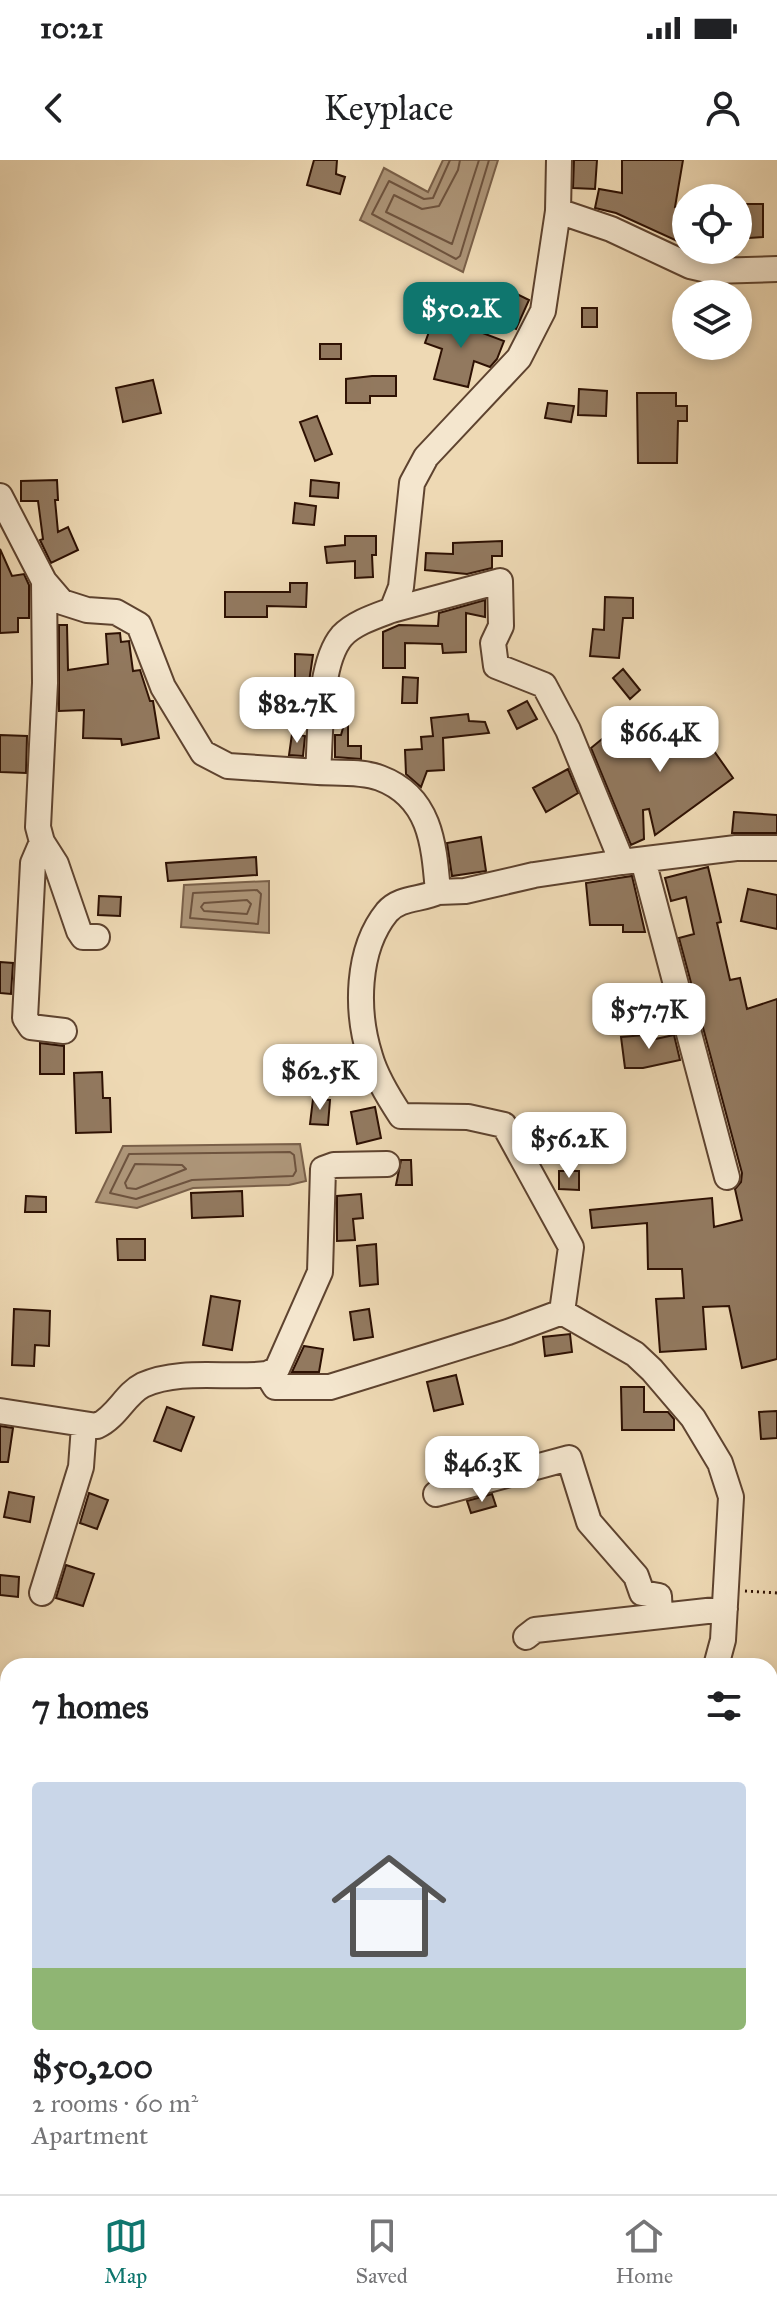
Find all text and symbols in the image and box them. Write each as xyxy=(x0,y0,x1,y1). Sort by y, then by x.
text: 10:21 xyxy=(40,10,103,46)
icon: back xyxy=(32,86,76,130)
text: Keyplace xyxy=(324,86,453,130)
icon: person xyxy=(701,86,745,130)
map controls xyxy=(672,184,752,360)
button: locate xyxy=(672,184,752,264)
button: layers xyxy=(672,280,752,360)
pin: $50.2K xyxy=(396,282,526,350)
text: $50.2K xyxy=(421,292,501,324)
pin: $82.7K xyxy=(232,677,362,745)
text: $82.7K xyxy=(258,687,336,719)
pin: $66.4K xyxy=(595,706,725,774)
text: $66.4K xyxy=(620,716,700,748)
pin: $57.7K xyxy=(584,983,714,1051)
text: $57.7K xyxy=(610,993,688,1025)
pin: $62.5K xyxy=(255,1044,385,1112)
text: $62.5K xyxy=(281,1054,359,1086)
pin: $56.2K xyxy=(504,1112,634,1180)
text: $56.2K xyxy=(530,1122,608,1154)
pin: $46.3K xyxy=(417,1436,547,1504)
text: $46.3K xyxy=(443,1446,521,1478)
icon: filters xyxy=(702,1684,746,1728)
text: 7 homes xyxy=(32,1686,149,1727)
icon: home xyxy=(317,1834,461,1978)
text: $50,200 xyxy=(32,2046,153,2087)
text: 2 rooms · 60 m² xyxy=(32,2087,198,2119)
text: Apartment xyxy=(32,2119,148,2151)
tab: Map xyxy=(104,2214,148,2289)
tab: Saved xyxy=(356,2214,408,2289)
tab: Home xyxy=(616,2214,673,2289)

